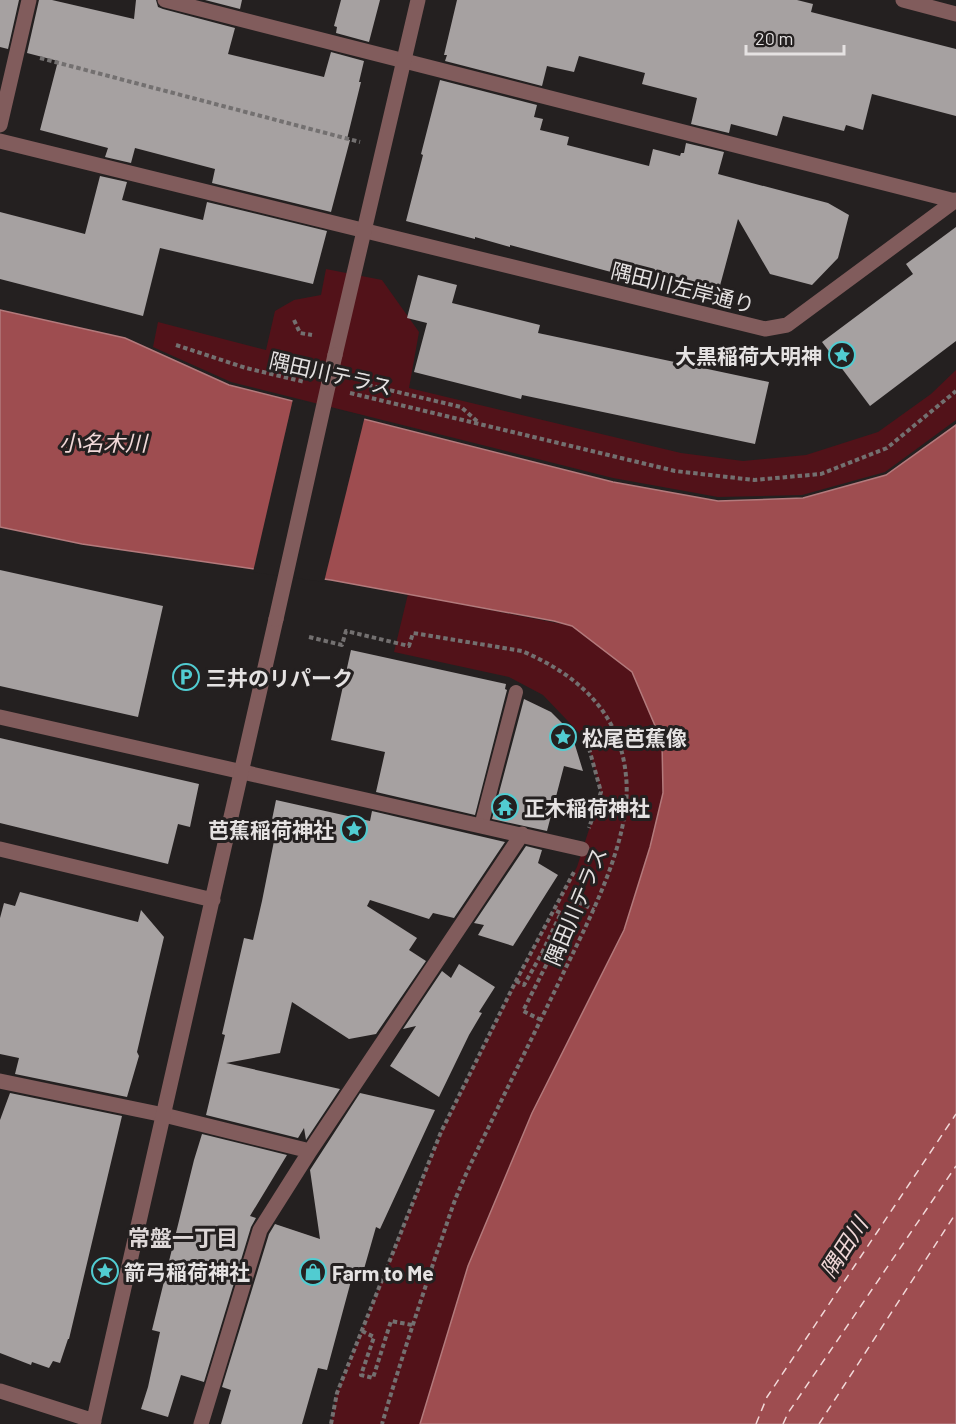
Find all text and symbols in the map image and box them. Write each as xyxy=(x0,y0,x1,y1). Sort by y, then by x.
scale bar xyxy=(746,18,844,56)
text: 20 m xyxy=(755,27,793,49)
street label: 隅田川左岸通り xyxy=(609,257,757,317)
place icon: 大黒稲荷大明神 xyxy=(827,340,857,370)
place label: 大黒稲荷大明神 xyxy=(675,343,822,368)
street label: 隅田川テラス xyxy=(267,347,395,399)
water label: 小名木川 xyxy=(59,429,149,455)
parking icon: 三井のリパーク xyxy=(171,662,201,692)
place label: 三井のリパーク xyxy=(206,665,353,690)
place icon: 松尾芭蕉像 xyxy=(548,722,578,752)
place label: 松尾芭蕉像 xyxy=(582,725,687,750)
temple icon: 正木稲荷神社 xyxy=(490,792,520,822)
place label: 正木稲荷神社 xyxy=(524,795,650,820)
place icon: 芭蕉稲荷神社 xyxy=(339,814,369,844)
place label: 芭蕉稲荷神社 xyxy=(208,817,334,842)
street label: 隅田川テラス xyxy=(539,843,611,969)
water label: 隅田川 xyxy=(814,1211,873,1282)
district label: 常盤一丁目 xyxy=(128,1224,238,1250)
place icon: 箭弓稲荷神社 xyxy=(90,1256,120,1286)
shop icon: Farm to Me xyxy=(298,1257,328,1287)
place label: 箭弓稲荷神社 xyxy=(124,1259,250,1284)
place label: Farm to Me xyxy=(332,1260,434,1285)

